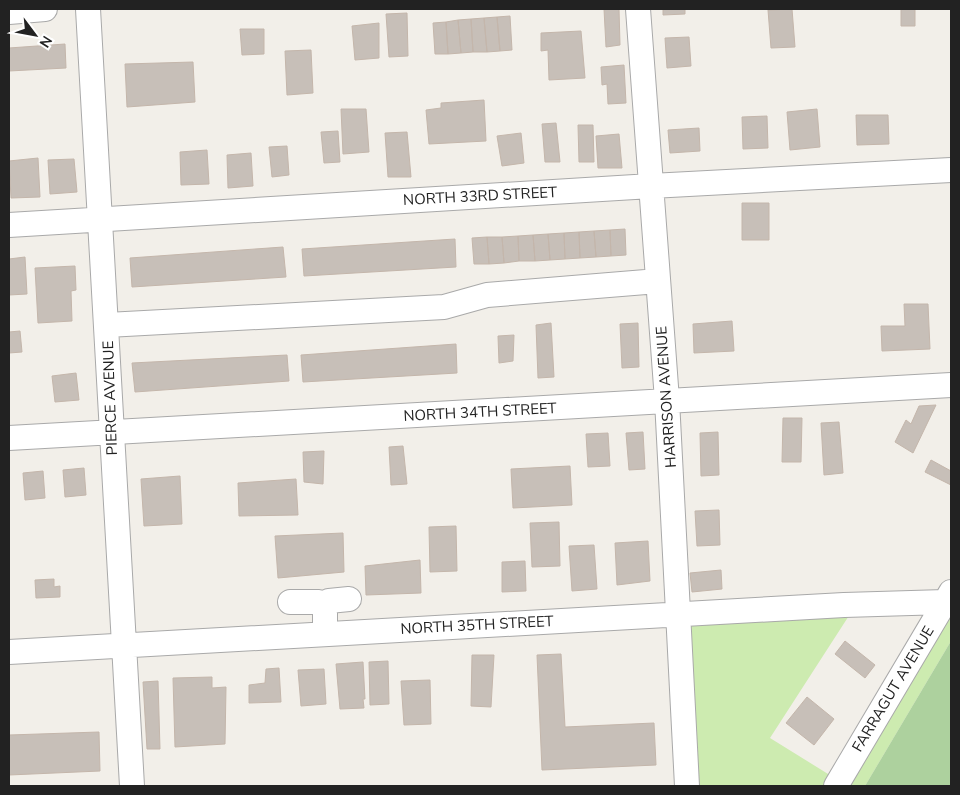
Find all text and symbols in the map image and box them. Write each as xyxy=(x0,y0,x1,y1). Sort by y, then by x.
north arrow xyxy=(10,10,60,60)
text: N xyxy=(35,32,56,51)
street label: NORTH 33RD STREET xyxy=(403,182,557,210)
street label: HARRISON AVENUE xyxy=(651,326,681,468)
street label: PIERCE AVENUE xyxy=(98,340,122,456)
street label: NORTH 34TH STREET xyxy=(403,398,557,426)
street label: NORTH 35TH STREET xyxy=(400,611,554,639)
street label: FARRAGUT AVENUE xyxy=(847,622,939,756)

